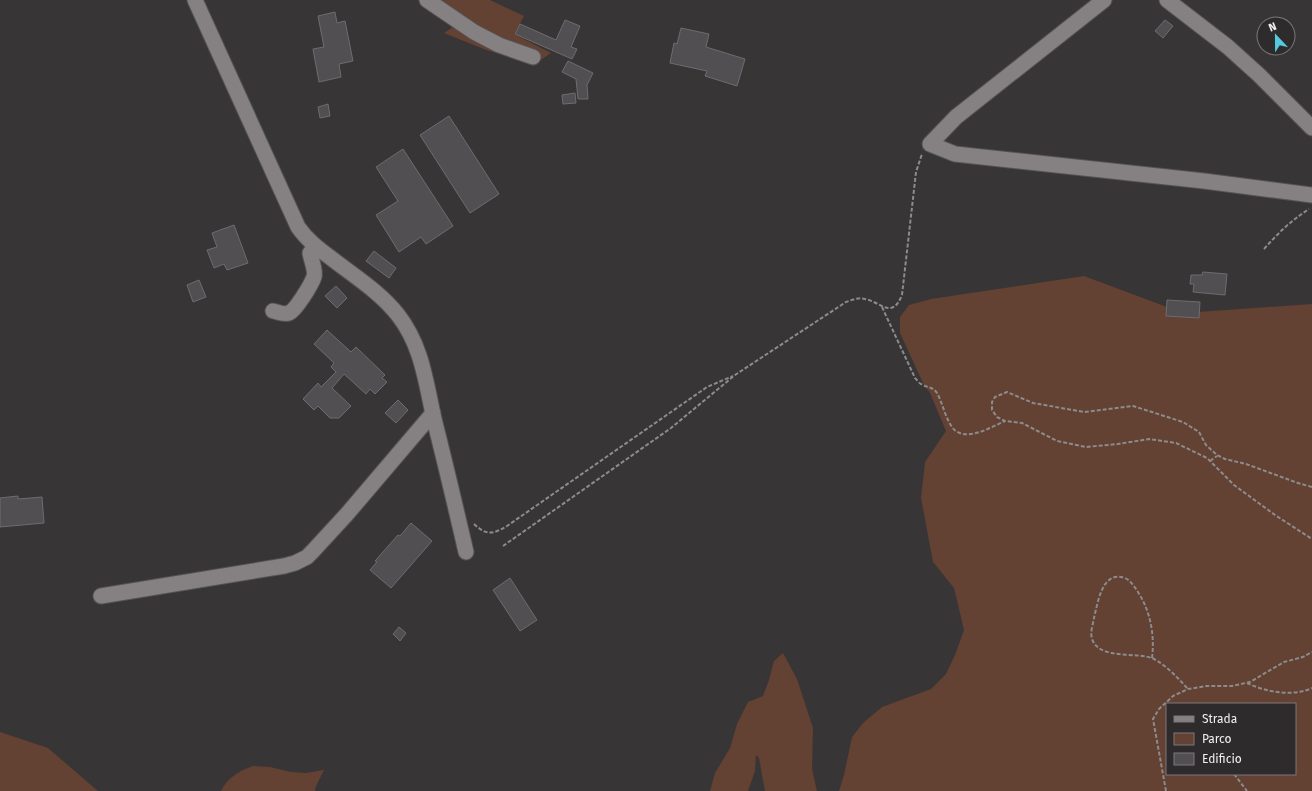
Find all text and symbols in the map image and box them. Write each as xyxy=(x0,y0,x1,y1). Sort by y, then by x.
north arrow xyxy=(1256,16,1296,56)
text: N xyxy=(1267,20,1278,35)
legend xyxy=(1166,703,1296,775)
text: Strada xyxy=(1202,712,1237,726)
text: Parco xyxy=(1202,732,1232,746)
text: Edificio xyxy=(1202,752,1242,766)

